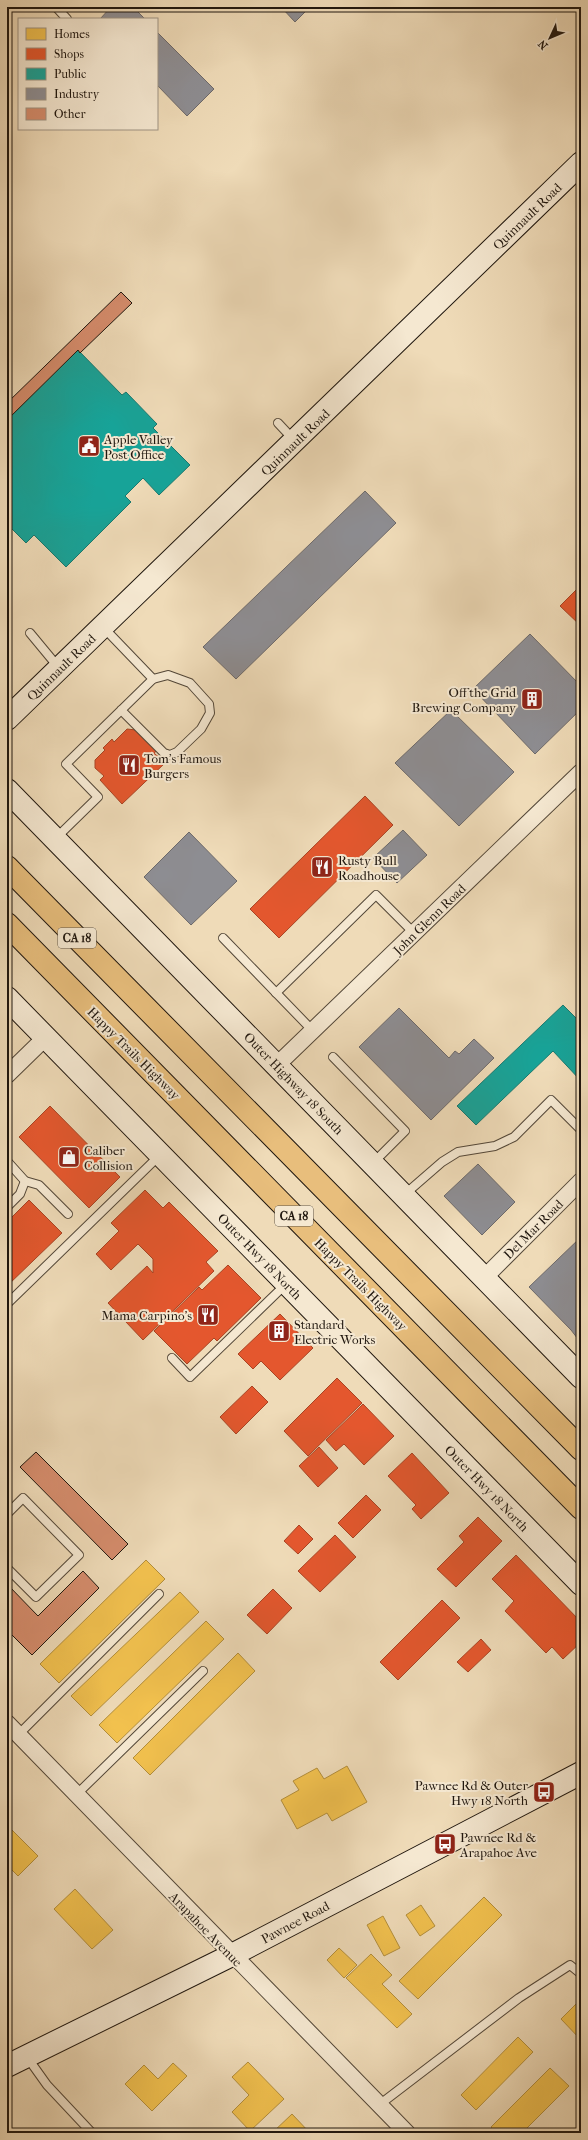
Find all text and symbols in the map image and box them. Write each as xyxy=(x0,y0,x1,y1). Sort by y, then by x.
legend xyxy=(18,18,158,130)
north arrow xyxy=(530,18,570,58)
text: Homes xyxy=(54,27,90,41)
text: N xyxy=(535,37,551,52)
text: Shops xyxy=(54,47,84,61)
text: Public xyxy=(54,67,86,81)
text: Industry xyxy=(54,87,100,101)
text: Other xyxy=(54,107,86,121)
street label: Quinnault Road xyxy=(490,179,565,253)
street label: Quinnault Road xyxy=(258,405,333,479)
place label: Apple Valley Post Office xyxy=(103,432,174,462)
public building icon: Apple Valley Post Office xyxy=(76,433,102,459)
street label: Quinnault Road xyxy=(24,630,99,704)
place label: Off the Grid Brewing Company xyxy=(412,685,517,715)
building icon: Off the Grid Brewing Company xyxy=(519,686,545,712)
place label: Tom's Famous Burgers xyxy=(144,751,222,781)
restaurant icon: Tom's Famous Burgers xyxy=(116,752,142,778)
place label: Rusty Bull Roadhouse xyxy=(338,853,400,883)
restaurant icon: Rusty Bull Roadhouse xyxy=(309,854,335,880)
street label: John Glenn Road xyxy=(389,880,469,958)
road number: CA 18 xyxy=(58,928,96,948)
street label: Happy Trails Highway xyxy=(84,1004,184,1103)
street label: Outer Highway 18 South xyxy=(241,1029,347,1138)
place label: Caliber Collision xyxy=(84,1143,133,1173)
shop icon: Caliber Collision xyxy=(56,1144,82,1170)
street label: Del Mar Road xyxy=(501,1196,567,1262)
road number: CA 18 xyxy=(275,1206,313,1226)
street label: Outer Hwy 18 North xyxy=(215,1210,305,1303)
street label: Happy Trails Highway xyxy=(311,1235,411,1334)
restaurant icon: Mama Carpino's xyxy=(195,1302,221,1328)
place label: Mama Carpino's xyxy=(101,1308,192,1323)
place label: Standard Electric Works xyxy=(294,1317,375,1347)
building icon: Standard Electric Works xyxy=(266,1318,292,1344)
street label: Outer Hwy 18 North xyxy=(442,1442,532,1535)
place label: Pawnee Rd & Outer Hwy 18 North xyxy=(415,1778,529,1808)
bus stop icon: Pawnee Rd & Outer Hwy 18 North xyxy=(531,1779,557,1805)
place label: Pawnee Rd & Arapahoe Ave xyxy=(459,1830,537,1860)
bus stop icon: Pawnee Rd & Arapahoe Ave xyxy=(432,1831,458,1857)
street label: Arapahoe Avenue xyxy=(165,1888,245,1970)
street label: Pawnee Road xyxy=(258,1898,333,1947)

